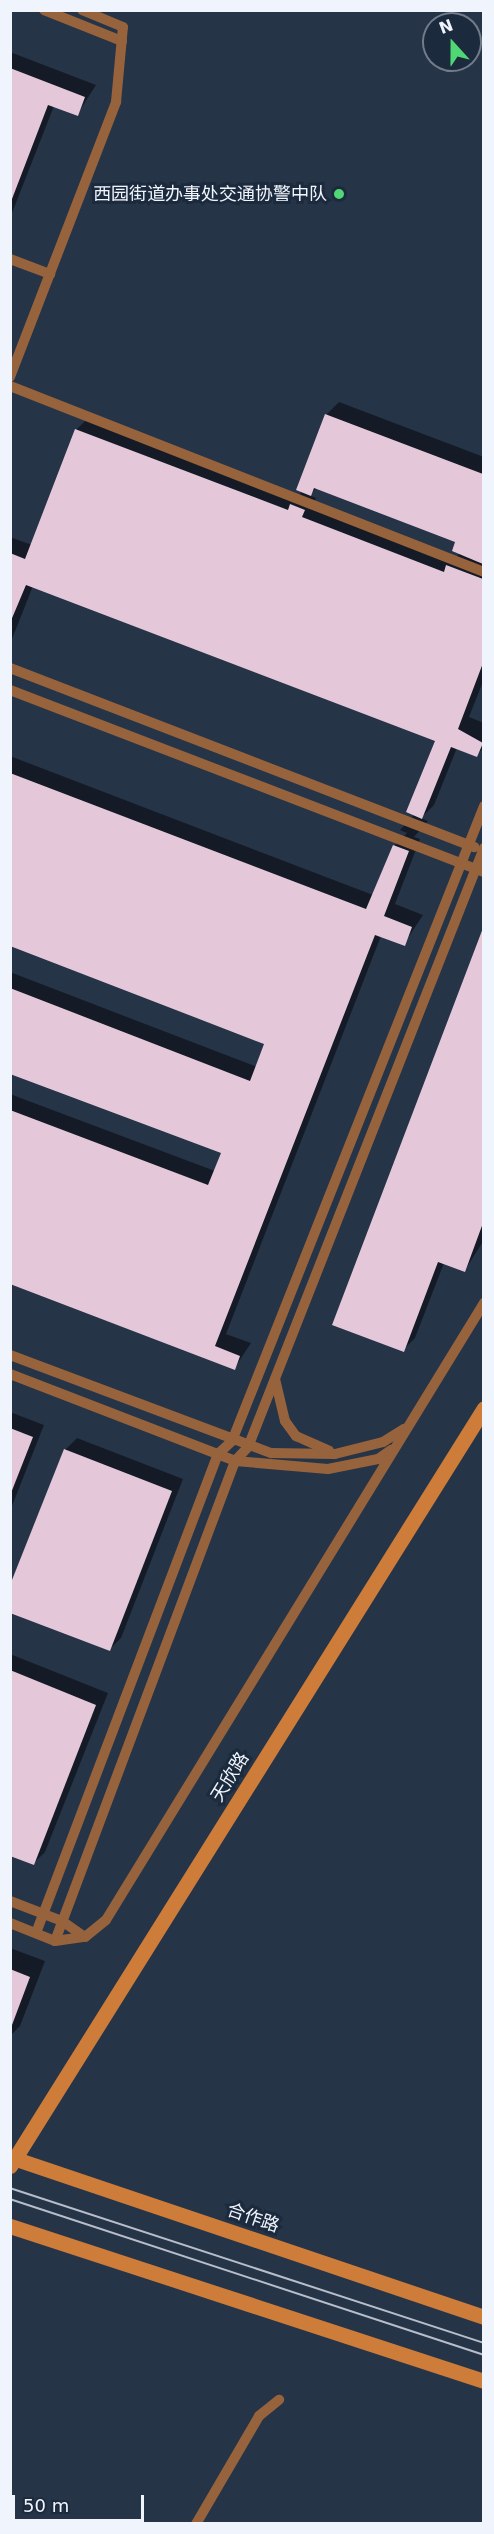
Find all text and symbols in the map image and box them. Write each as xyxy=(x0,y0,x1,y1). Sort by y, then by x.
north arrow xyxy=(422,12,482,72)
text: N xyxy=(436,15,456,38)
place label: 西园街道办事处交通协警中队 xyxy=(93,183,327,205)
marker: 西园街道办事处交通协警中队 xyxy=(332,187,346,201)
street label: 天欣路 xyxy=(207,1748,253,1806)
street label: 合作路 xyxy=(224,2199,282,2237)
scale bar xyxy=(15,2483,147,2521)
text: 50 m xyxy=(23,2495,69,2516)

